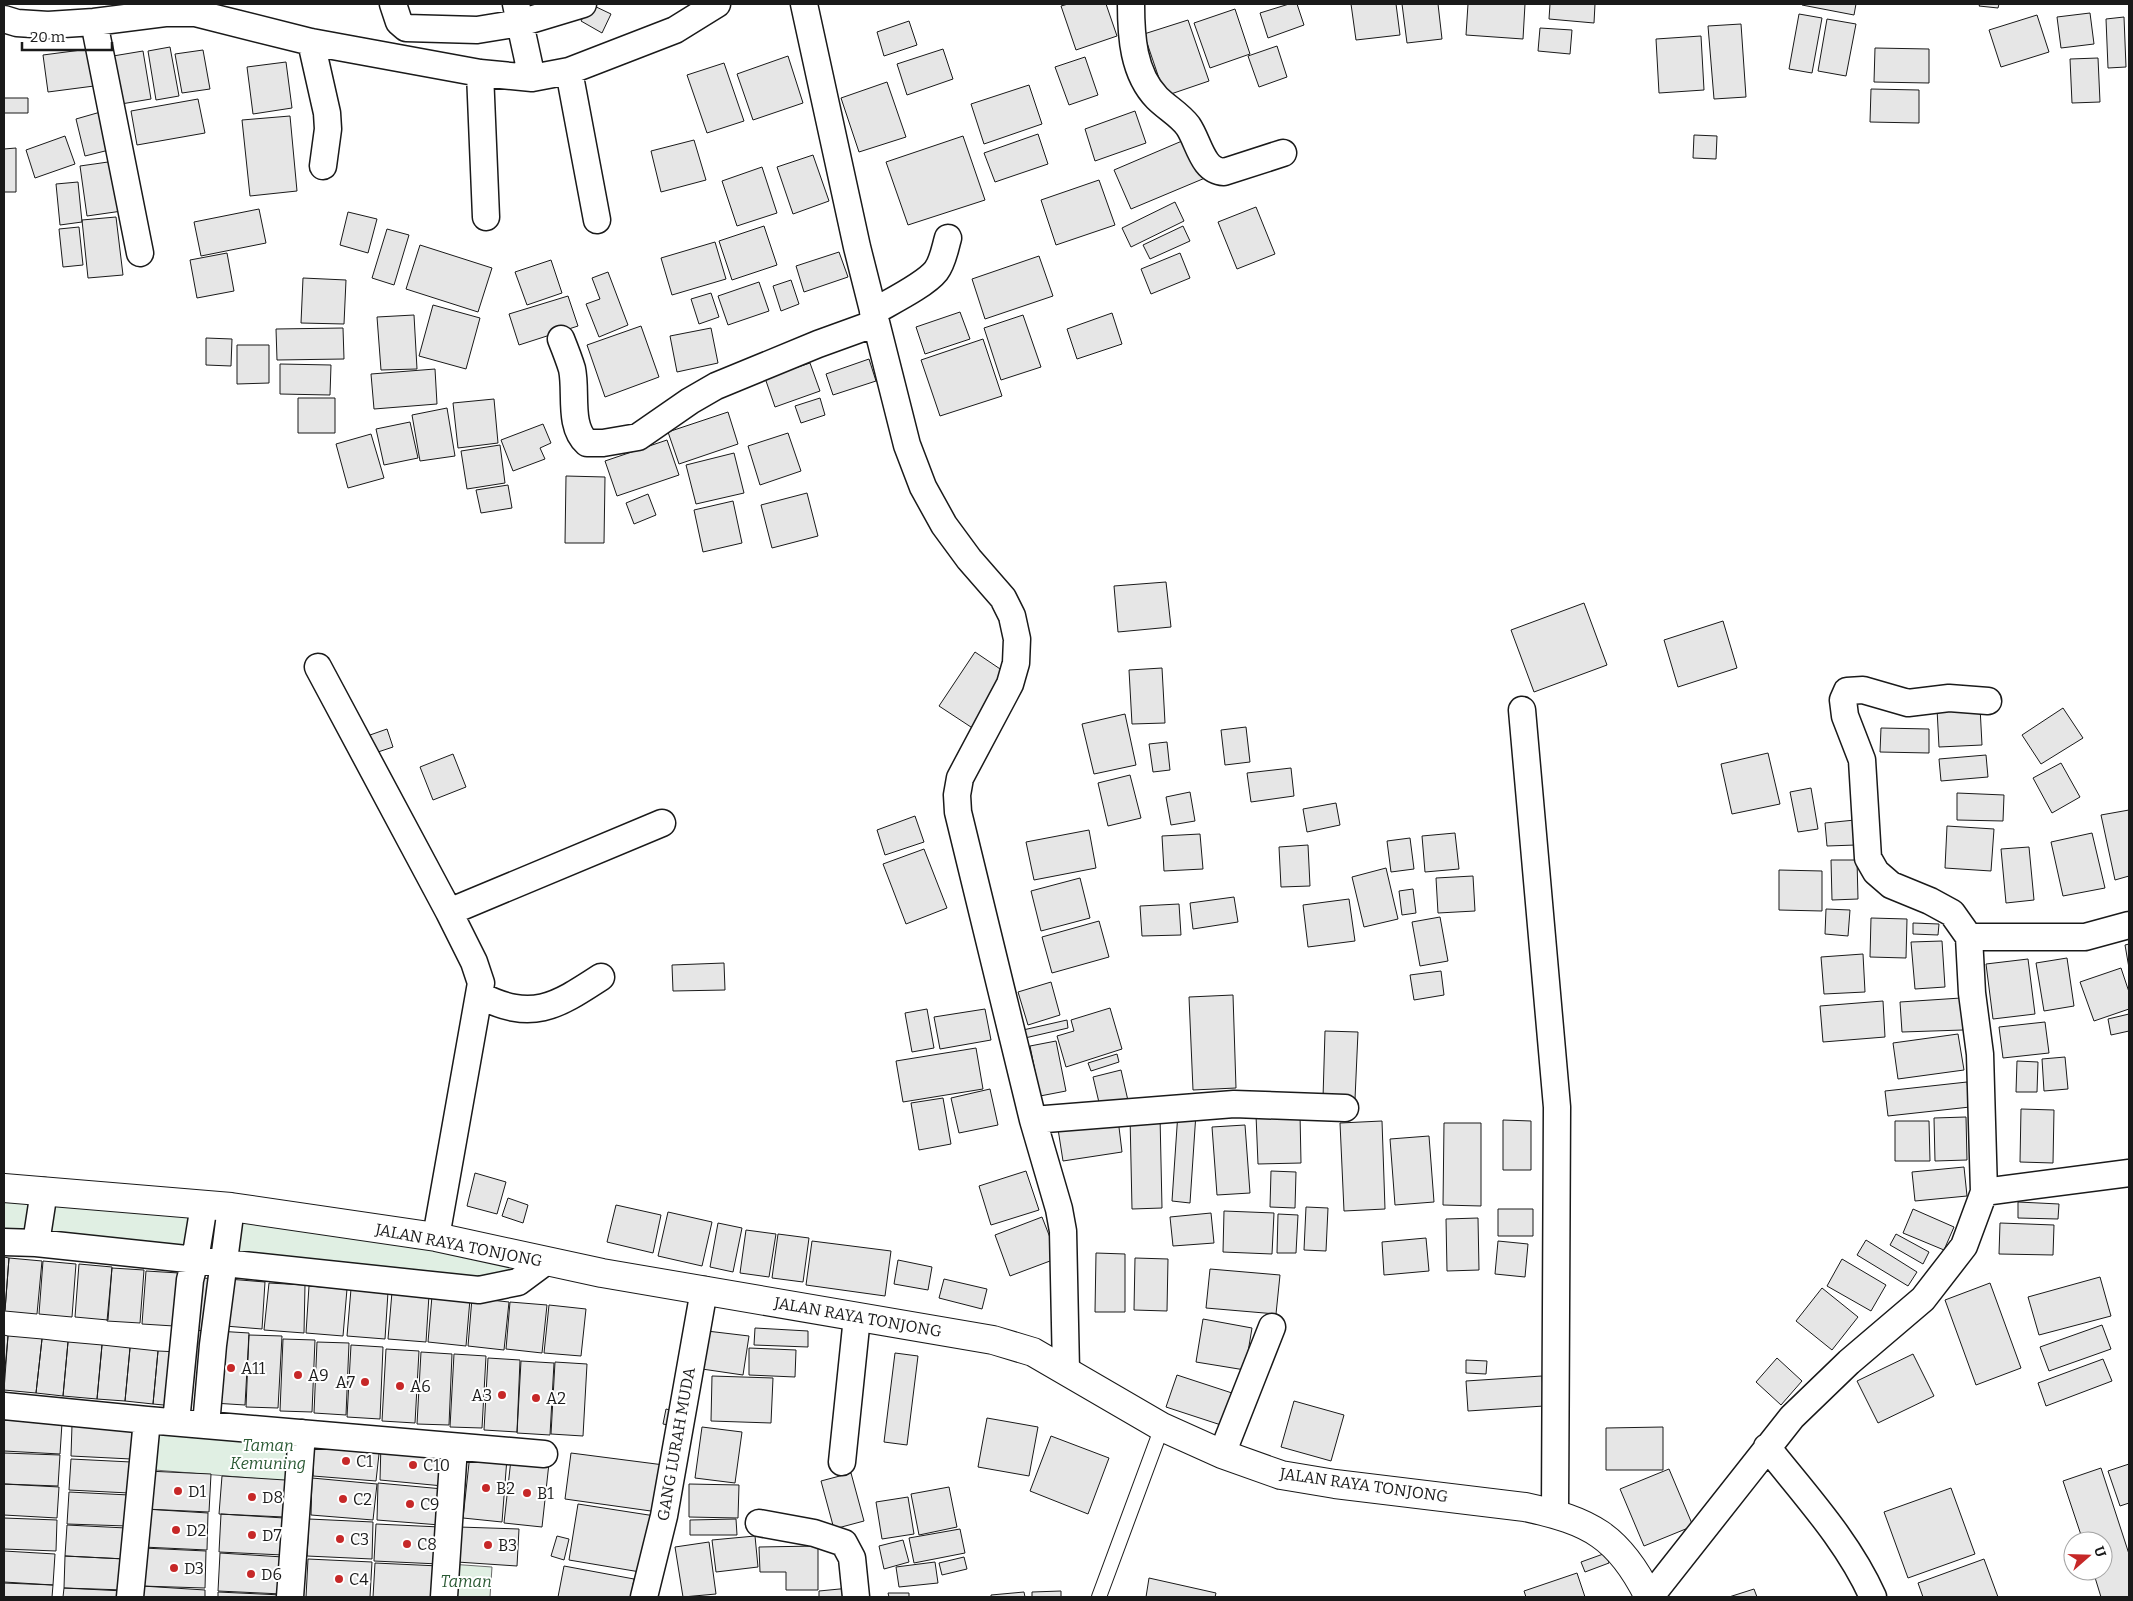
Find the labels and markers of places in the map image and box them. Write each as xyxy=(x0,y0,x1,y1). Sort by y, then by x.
place label: A11 xyxy=(241,1359,266,1378)
marker: A11 xyxy=(225,1362,237,1374)
place label: A9 xyxy=(308,1366,329,1385)
marker: A9 xyxy=(292,1369,304,1381)
place label: A7 xyxy=(336,1373,355,1392)
marker: A7 xyxy=(359,1376,371,1388)
place label: A6 xyxy=(410,1377,431,1396)
marker: A6 xyxy=(394,1380,406,1392)
place label: A3 xyxy=(472,1386,492,1405)
marker: A3 xyxy=(496,1389,508,1401)
place label: A2 xyxy=(546,1389,566,1408)
marker: A2 xyxy=(530,1392,542,1404)
place label: C1 xyxy=(356,1452,373,1471)
marker: C1 xyxy=(340,1455,352,1467)
place label: C10 xyxy=(423,1456,450,1475)
marker: C10 xyxy=(407,1459,419,1471)
place label: B2 xyxy=(496,1479,515,1498)
place label: D1 xyxy=(188,1482,206,1501)
marker: B2 xyxy=(480,1482,492,1494)
place label: B1 xyxy=(537,1484,554,1503)
marker: D1 xyxy=(172,1485,184,1497)
marker: B1 xyxy=(521,1487,533,1499)
place label: D8 xyxy=(262,1488,283,1507)
place label: C2 xyxy=(353,1490,372,1509)
marker: D8 xyxy=(246,1491,258,1503)
marker: C2 xyxy=(337,1493,349,1505)
place label: C9 xyxy=(420,1495,439,1514)
marker: C9 xyxy=(404,1498,416,1510)
place label: D2 xyxy=(186,1521,206,1540)
marker: D2 xyxy=(170,1524,182,1536)
place label: D7 xyxy=(262,1526,282,1545)
marker: D7 xyxy=(246,1529,258,1541)
place label: C3 xyxy=(350,1530,369,1549)
marker: C3 xyxy=(334,1533,346,1545)
place label: C8 xyxy=(417,1535,437,1554)
place label: B3 xyxy=(498,1536,517,1555)
marker: C8 xyxy=(401,1538,413,1550)
marker: B3 xyxy=(482,1539,494,1551)
place label: D3 xyxy=(184,1559,204,1578)
marker: D3 xyxy=(168,1562,180,1574)
place label: D6 xyxy=(261,1565,282,1584)
marker: D6 xyxy=(245,1568,257,1580)
place label: C4 xyxy=(349,1570,369,1589)
marker: C4 xyxy=(333,1573,345,1585)

